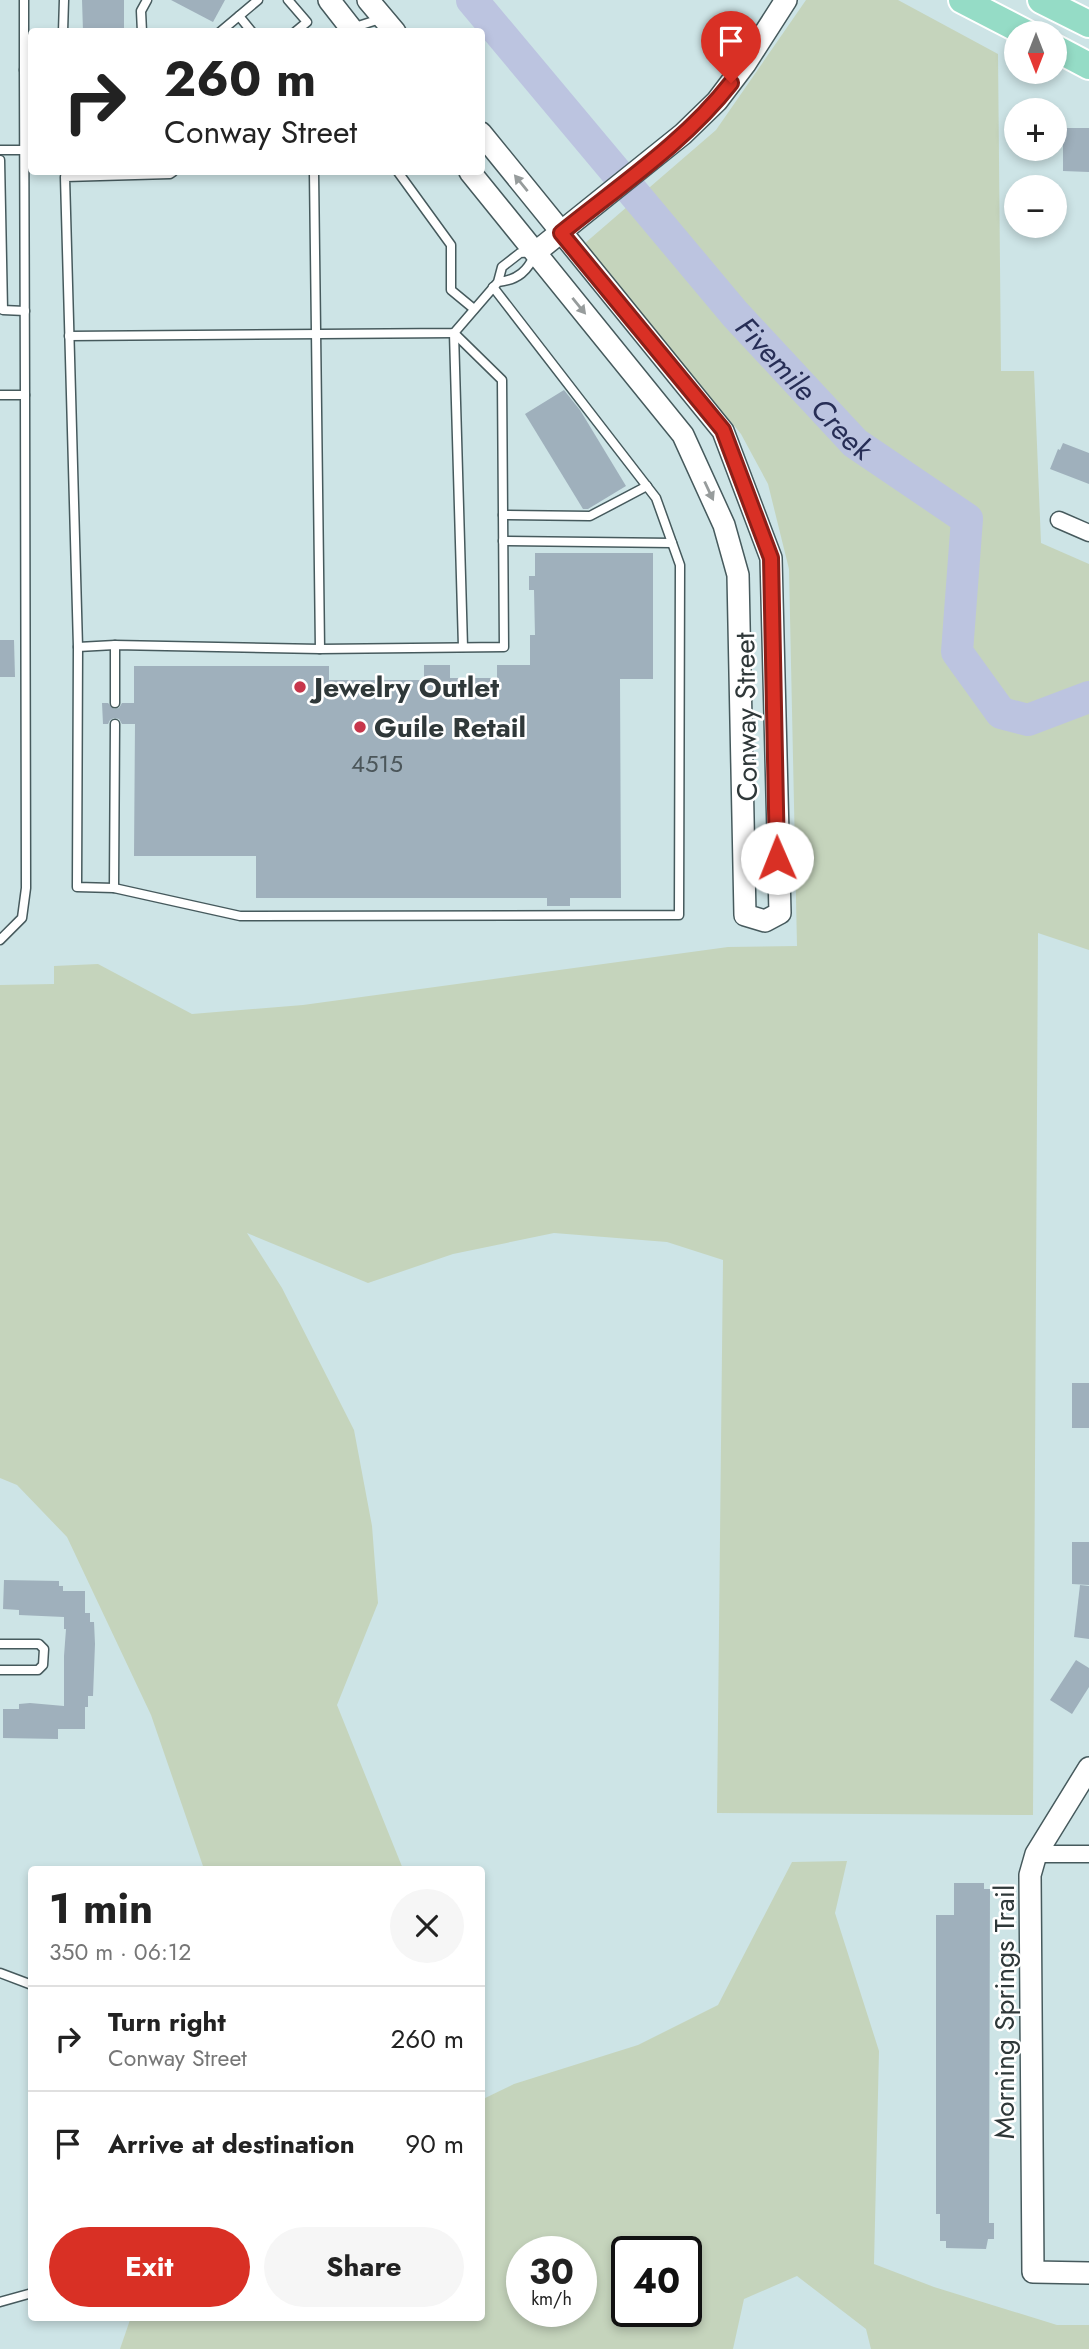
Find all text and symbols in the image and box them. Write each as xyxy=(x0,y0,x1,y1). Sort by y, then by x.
pin xyxy=(701,11,761,83)
north arrow xyxy=(1004,21,1068,84)
map controls xyxy=(1004,21,1067,238)
icon: arrive xyxy=(712,22,750,60)
text: 260 m xyxy=(164,44,316,114)
icon: right xyxy=(49,56,140,147)
button: + xyxy=(1004,98,1067,161)
text: Conway Street xyxy=(164,109,357,155)
one-way arrow xyxy=(515,174,529,192)
button: − xyxy=(1004,175,1067,238)
one-way arrow xyxy=(571,296,586,314)
water label: Fivemile Creek xyxy=(726,307,882,471)
one-way arrow xyxy=(703,480,714,501)
street label: Conway Street xyxy=(724,632,768,802)
place label: Jewelry Outlet xyxy=(309,667,499,708)
marker: Jewelry Outlet xyxy=(292,679,308,695)
place label: Guile Retail xyxy=(374,707,526,748)
marker: Guile Retail xyxy=(352,719,368,735)
house number: 4515 xyxy=(351,746,403,781)
position arrow xyxy=(740,821,814,895)
text: 1 min xyxy=(49,1878,153,1939)
street label: Morning Springs Trail xyxy=(984,1885,1025,2139)
button: close xyxy=(390,1889,464,1963)
text: 350 m · 06:12 xyxy=(49,1935,191,1969)
text: Turn right xyxy=(108,2003,226,2041)
icon: right xyxy=(49,2020,87,2058)
text: 260 m xyxy=(391,2020,464,2058)
text: Conway Street xyxy=(108,2041,247,2075)
icon: arrive xyxy=(49,2125,87,2163)
text: Arrive at destination xyxy=(108,2125,355,2163)
text: 90 m xyxy=(405,2125,464,2163)
button: Exit xyxy=(49,2227,250,2307)
button: Share xyxy=(264,2227,464,2307)
speed limit sign: 40 xyxy=(611,2236,702,2327)
text: 30 xyxy=(529,2247,574,2297)
text: km/h xyxy=(531,2286,572,2312)

